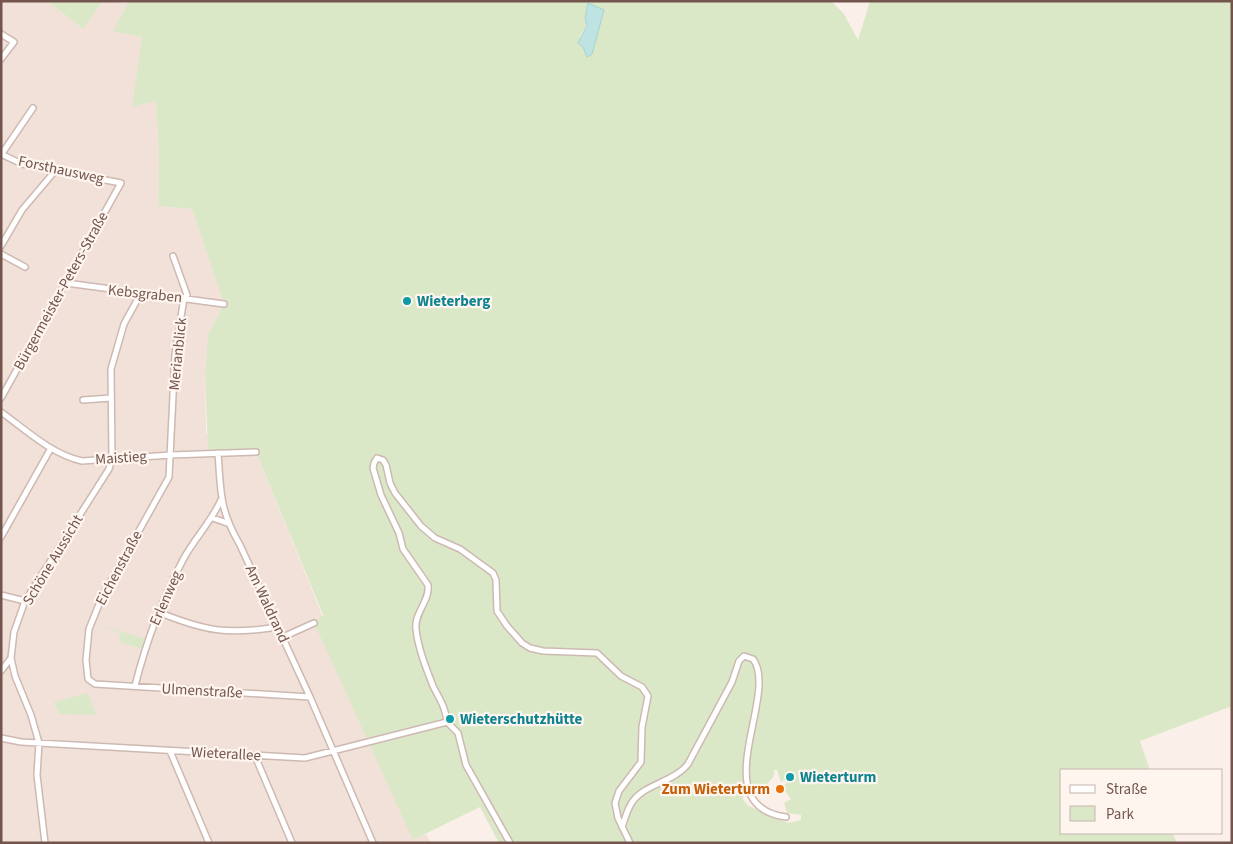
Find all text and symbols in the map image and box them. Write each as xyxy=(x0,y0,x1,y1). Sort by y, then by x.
street label: Forsthausweg xyxy=(16,151,106,189)
street label: Bürgermeister-Peters-Straße xyxy=(9,208,113,374)
street label: Kebsgraben xyxy=(107,280,183,308)
place label: Wieterberg xyxy=(417,291,490,312)
marker: Wieterberg xyxy=(401,295,413,307)
street label: Merianblick xyxy=(164,316,192,391)
street label: Maistieg xyxy=(94,446,148,470)
street label: Schöne Aussicht xyxy=(18,511,88,609)
street label: Eichenstraße xyxy=(91,527,147,609)
street label: Am Waldrand xyxy=(240,562,294,646)
street label: Erlenweg xyxy=(145,567,188,629)
street label: Ulmenstraße xyxy=(161,678,243,704)
place label: Wieterschutzhütte xyxy=(460,709,582,730)
marker: Wieterschutzhütte xyxy=(444,713,456,725)
street label: Wieterallee xyxy=(190,742,262,766)
place label: Wieterturm xyxy=(800,767,876,788)
legend xyxy=(1060,769,1223,834)
marker: Wieterturm xyxy=(784,771,796,783)
place label: Zum Wieterturm xyxy=(661,779,770,800)
text: Straße xyxy=(1106,779,1147,800)
marker: Zum Wieterturm xyxy=(774,783,786,795)
text: Park xyxy=(1106,804,1135,825)

